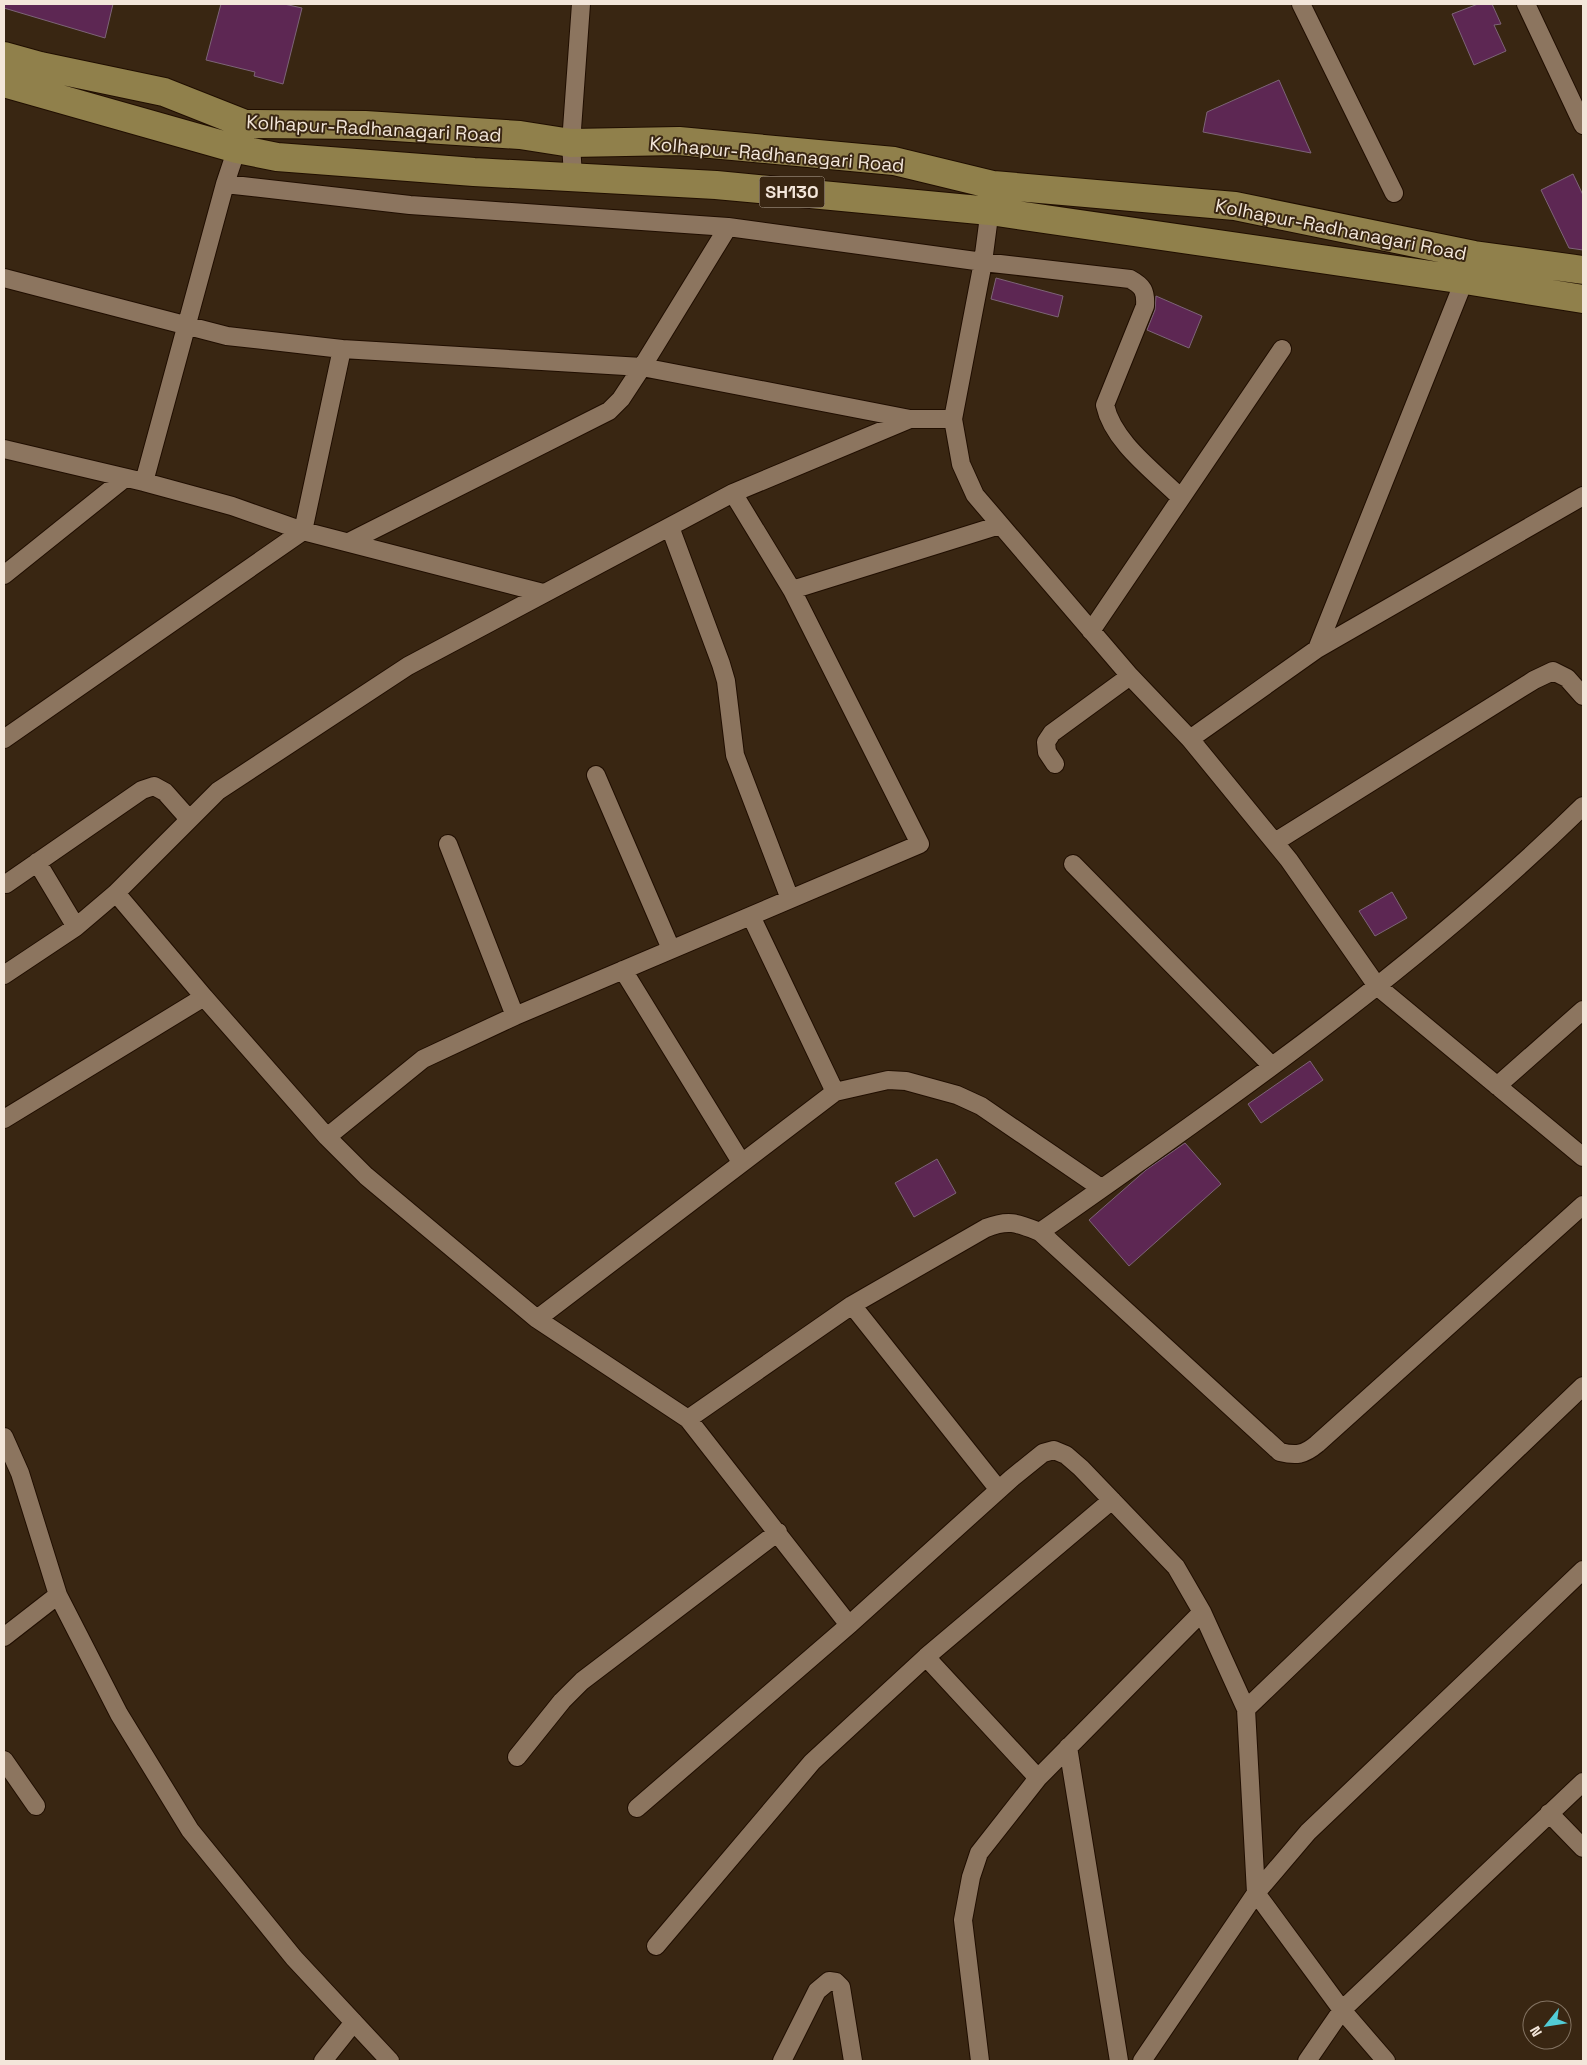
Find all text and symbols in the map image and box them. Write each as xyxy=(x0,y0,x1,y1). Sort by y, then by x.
street label: Kolhapur-Radhanagari Road xyxy=(246,109,502,148)
street label: Kolhapur-Radhanagari Road xyxy=(649,131,905,178)
road number: SH130 xyxy=(760,176,824,208)
street label: Kolhapur-Radhanagari Road xyxy=(1213,193,1469,266)
north arrow xyxy=(1522,2000,1572,2050)
text: N xyxy=(1526,2023,1546,2040)

